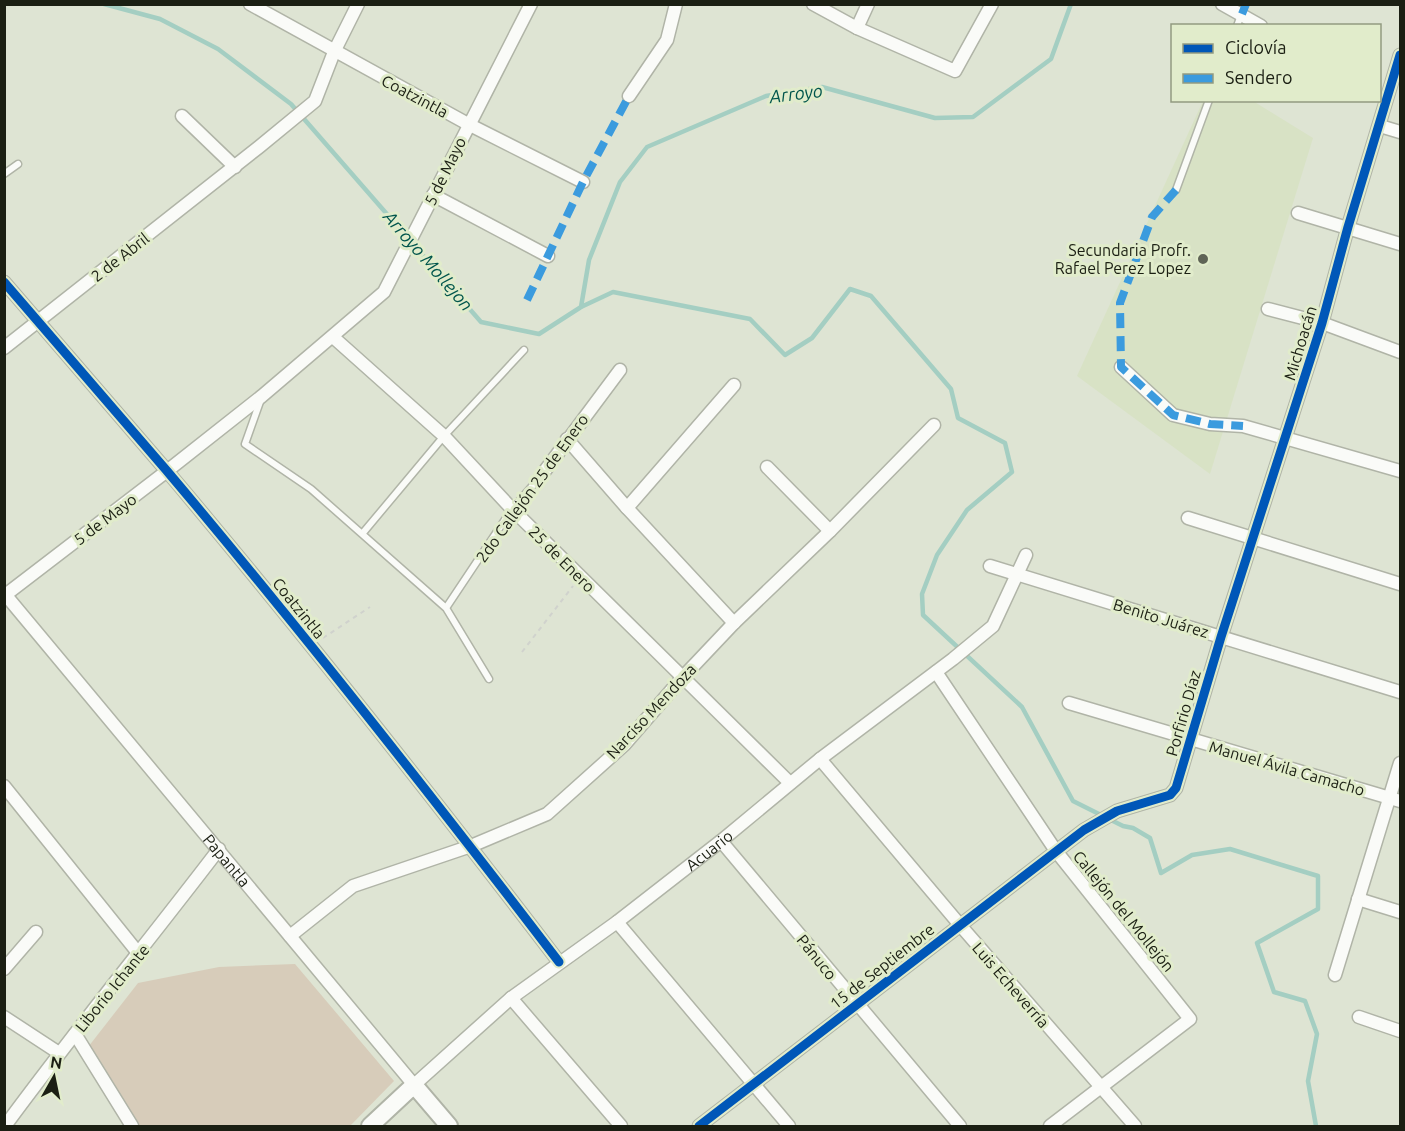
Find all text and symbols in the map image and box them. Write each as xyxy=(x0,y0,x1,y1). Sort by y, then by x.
legend xyxy=(1171,24,1381,102)
text: Ciclovía xyxy=(1225,37,1286,57)
text: Sendero xyxy=(1225,67,1292,87)
street label: Coatzintla xyxy=(379,71,451,121)
water label: Arroyo xyxy=(767,80,824,106)
street label: 5 de Mayo xyxy=(421,134,469,208)
water label: Arroyo Mollejon xyxy=(379,206,478,314)
street label: 2 de Abril xyxy=(87,229,153,285)
place label: Secundaria Profr. Rafael Perez Lopez xyxy=(1055,241,1191,277)
marker: Secundaria Profr. Rafael Perez Lopez xyxy=(1196,252,1210,266)
street label: Michoacán xyxy=(1280,304,1320,382)
street label: 2do Callejón 25 de Enero xyxy=(472,410,592,566)
street label: 5 de Mayo xyxy=(70,490,140,548)
street label: 25 de Enero xyxy=(525,522,599,596)
street label: Coatzintla xyxy=(269,574,329,642)
street label: Benito Juárez xyxy=(1111,595,1211,641)
street label: Narciso Mendoza xyxy=(602,660,700,762)
street label: Porfirio Díaz xyxy=(1162,668,1204,758)
street label: Manuel Ávila Camacho xyxy=(1207,735,1367,799)
street label: Acuario xyxy=(682,826,736,874)
street label: Papantla xyxy=(200,830,254,890)
street label: Callejón del Mollejón xyxy=(1070,847,1178,975)
street label: 15 de Septiembre xyxy=(826,920,938,1012)
street label: Pánuco xyxy=(793,931,841,983)
street label: Luis Echeverría xyxy=(969,939,1053,1031)
street label: Liborio Ichante xyxy=(71,941,153,1035)
north arrow xyxy=(24,1047,84,1107)
text: N xyxy=(49,1052,64,1072)

